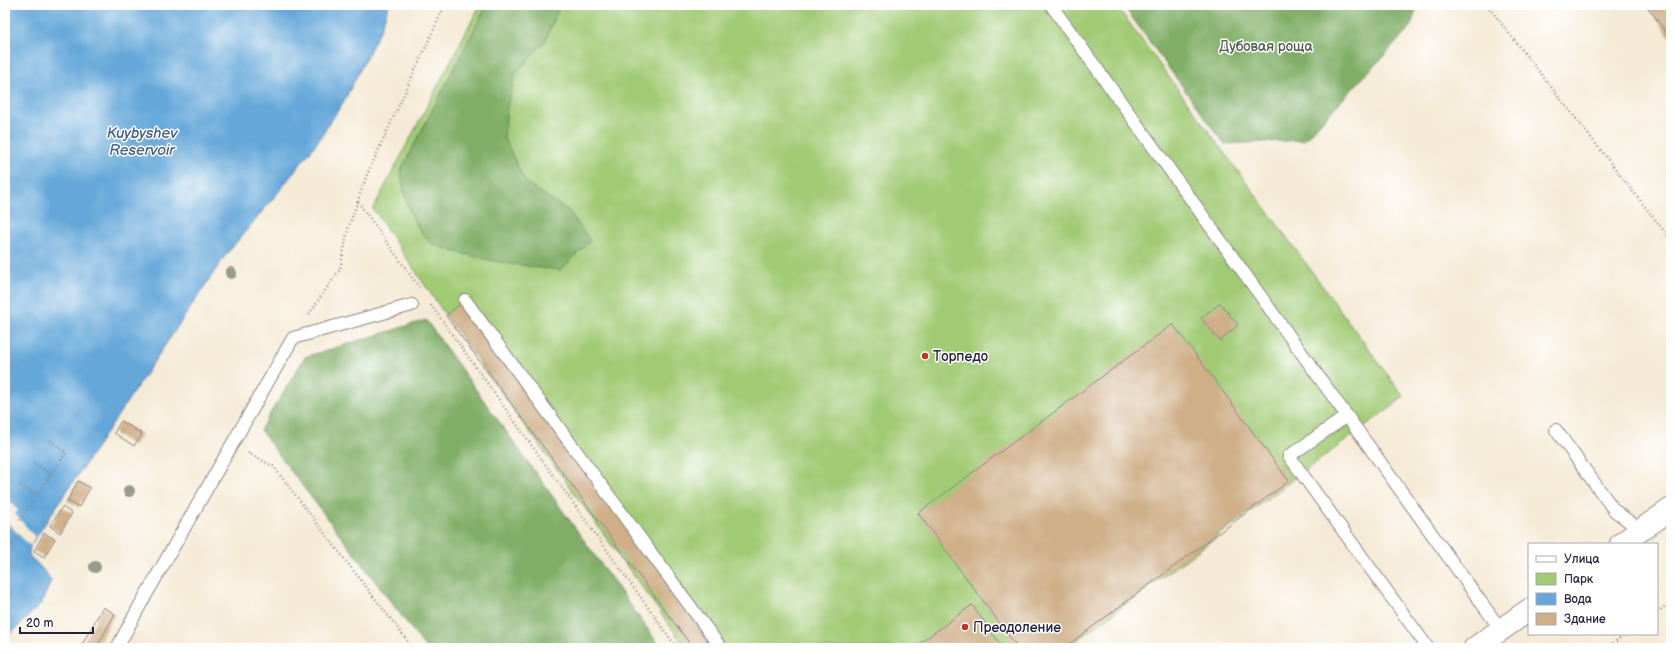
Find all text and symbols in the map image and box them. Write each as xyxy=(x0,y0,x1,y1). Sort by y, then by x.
park label: Дубовая роща xyxy=(1219,38,1313,55)
water label: Kuybyshev Reservoir xyxy=(107,124,178,160)
place label: Торпедо xyxy=(933,348,988,365)
marker: Торпедо xyxy=(920,351,930,361)
legend xyxy=(1528,543,1658,635)
text: Улица xyxy=(1564,552,1600,567)
text: Парк xyxy=(1564,572,1594,587)
text: Вода xyxy=(1564,592,1592,607)
scale bar xyxy=(20,609,93,635)
text: Здание xyxy=(1564,612,1606,627)
text: 20 m xyxy=(26,616,53,631)
place label: Преодоление xyxy=(973,619,1061,636)
marker: Преодоление xyxy=(960,622,970,632)

